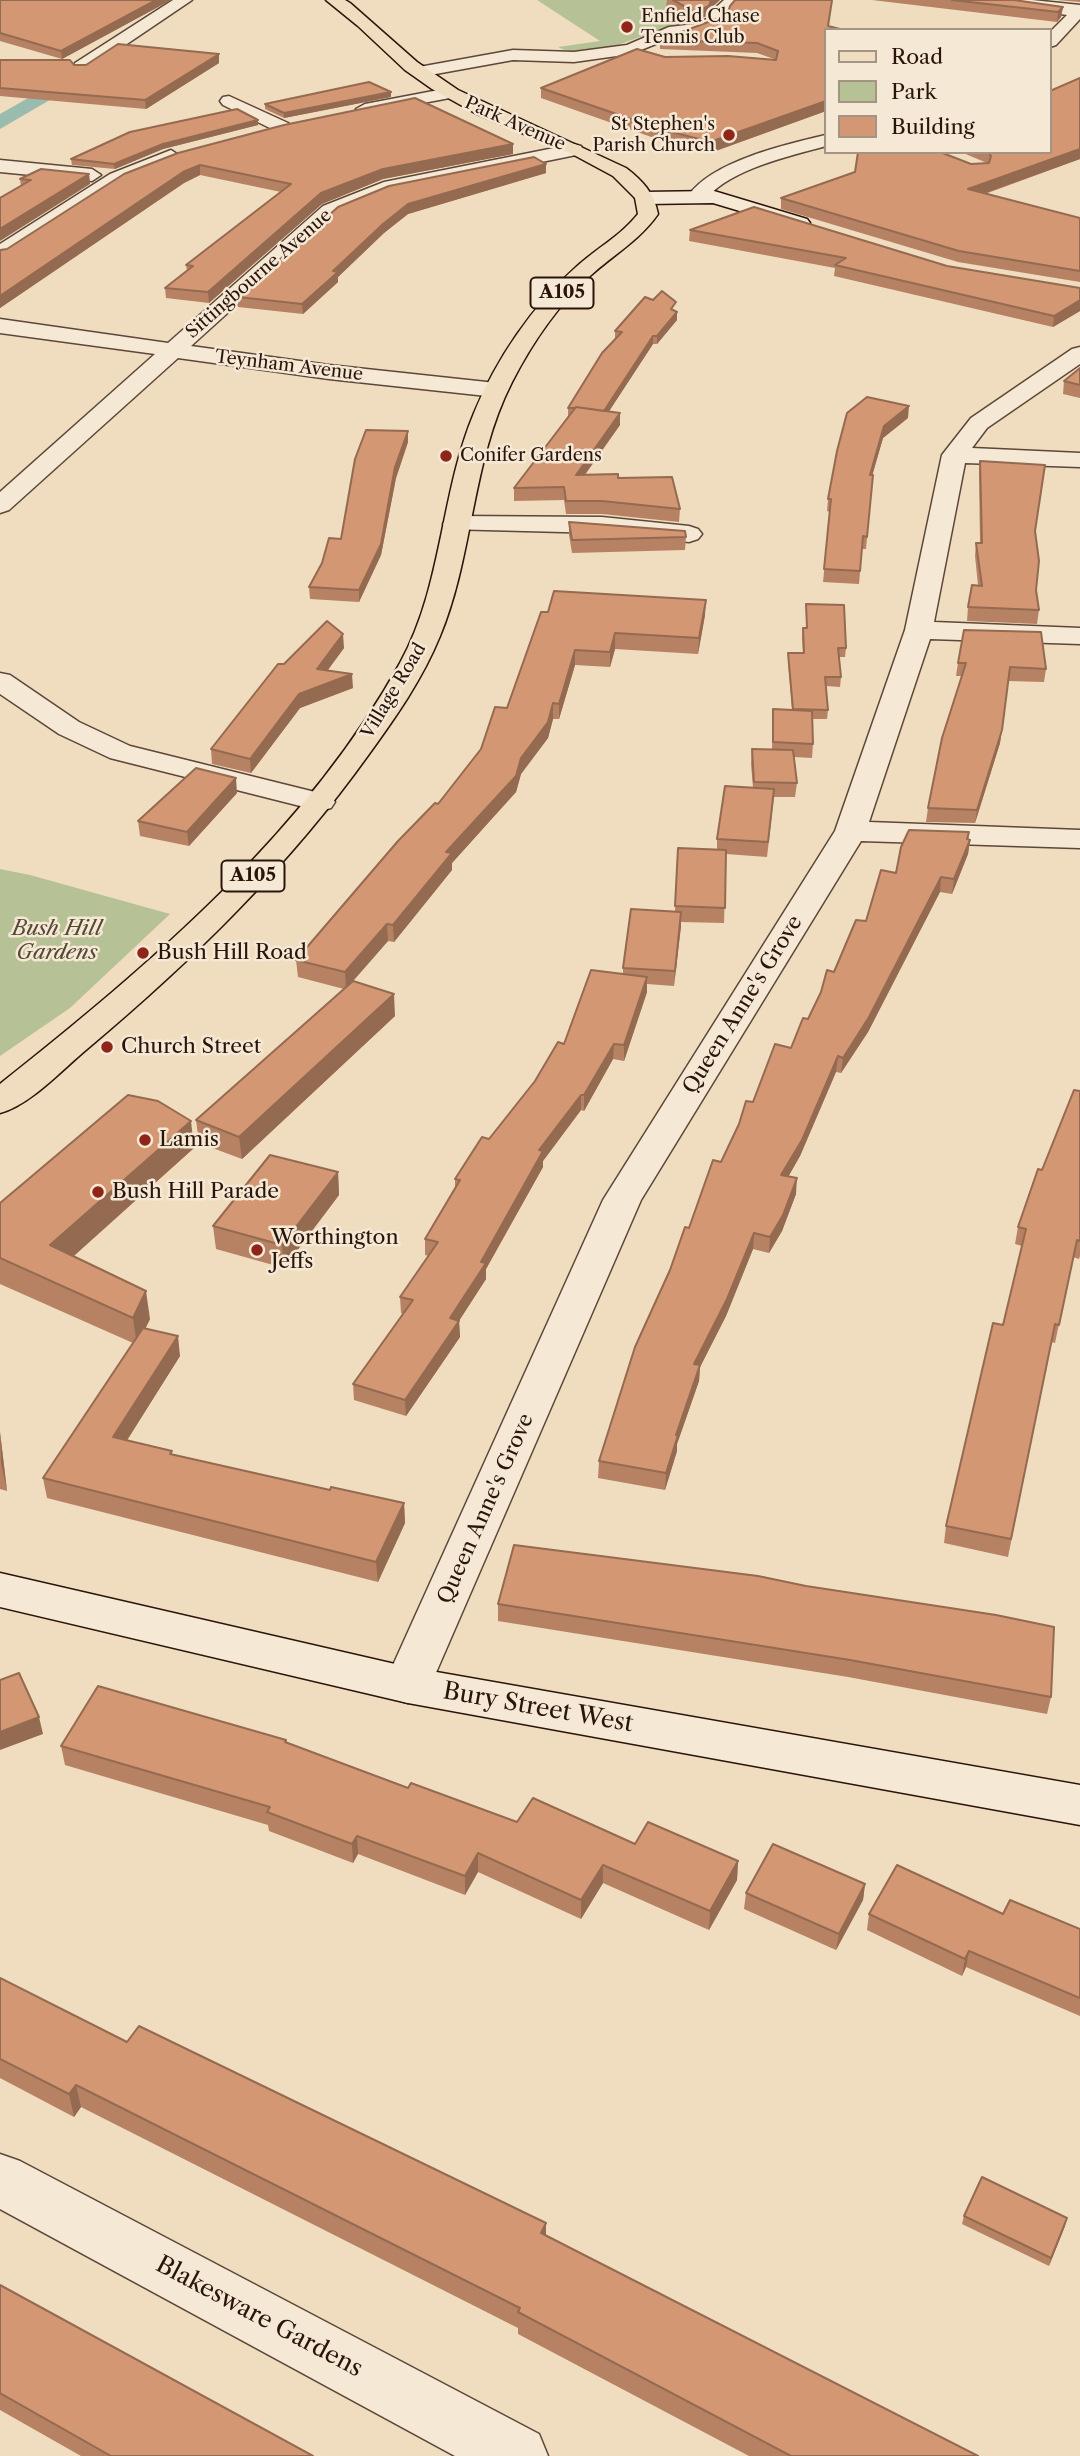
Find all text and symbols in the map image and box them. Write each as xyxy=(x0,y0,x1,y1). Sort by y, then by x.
place label: Enfield Chase Tennis Club xyxy=(641,6,760,48)
marker: Enfield Chase Tennis Club xyxy=(619,19,635,35)
legend xyxy=(824,28,1052,154)
text: Road xyxy=(891,44,943,69)
text: Park xyxy=(891,79,937,104)
street label: Park Avenue xyxy=(461,92,569,156)
place label: St Stephen's Parish Church xyxy=(593,114,715,156)
text: Building xyxy=(891,114,975,139)
marker: St Stephen's Parish Church xyxy=(721,127,737,143)
street label: Sittingbourne Avenue xyxy=(182,205,336,343)
road number: A105 xyxy=(530,278,594,308)
street label: Teynham Avenue xyxy=(214,346,364,386)
place label: Conifer Gardens xyxy=(460,445,602,467)
marker: Conifer Gardens xyxy=(438,448,454,464)
street label: Village Road xyxy=(357,639,431,743)
road number: A105 xyxy=(222,860,284,891)
street label: Queen Anne's Grove xyxy=(678,911,808,1099)
park label: Bush Hill Gardens xyxy=(12,916,102,966)
place label: Bush Hill Road xyxy=(157,940,307,966)
marker: Bush Hill Road xyxy=(135,945,151,961)
place label: Church Street xyxy=(121,1034,261,1060)
marker: Church Street xyxy=(99,1039,115,1055)
place label: Lamis xyxy=(159,1127,219,1153)
marker: Lamis xyxy=(137,1132,153,1148)
place label: Bush Hill Parade xyxy=(112,1179,279,1205)
marker: Bush Hill Parade xyxy=(90,1184,106,1200)
place label: Worthington Jeffs xyxy=(271,1225,399,1275)
marker: Worthington Jeffs xyxy=(249,1242,265,1258)
street label: Queen Anne's Grove xyxy=(433,1410,539,1608)
street label: Bury Street West xyxy=(441,1677,635,1739)
street label: Blakesware Gardens xyxy=(151,2250,367,2384)

